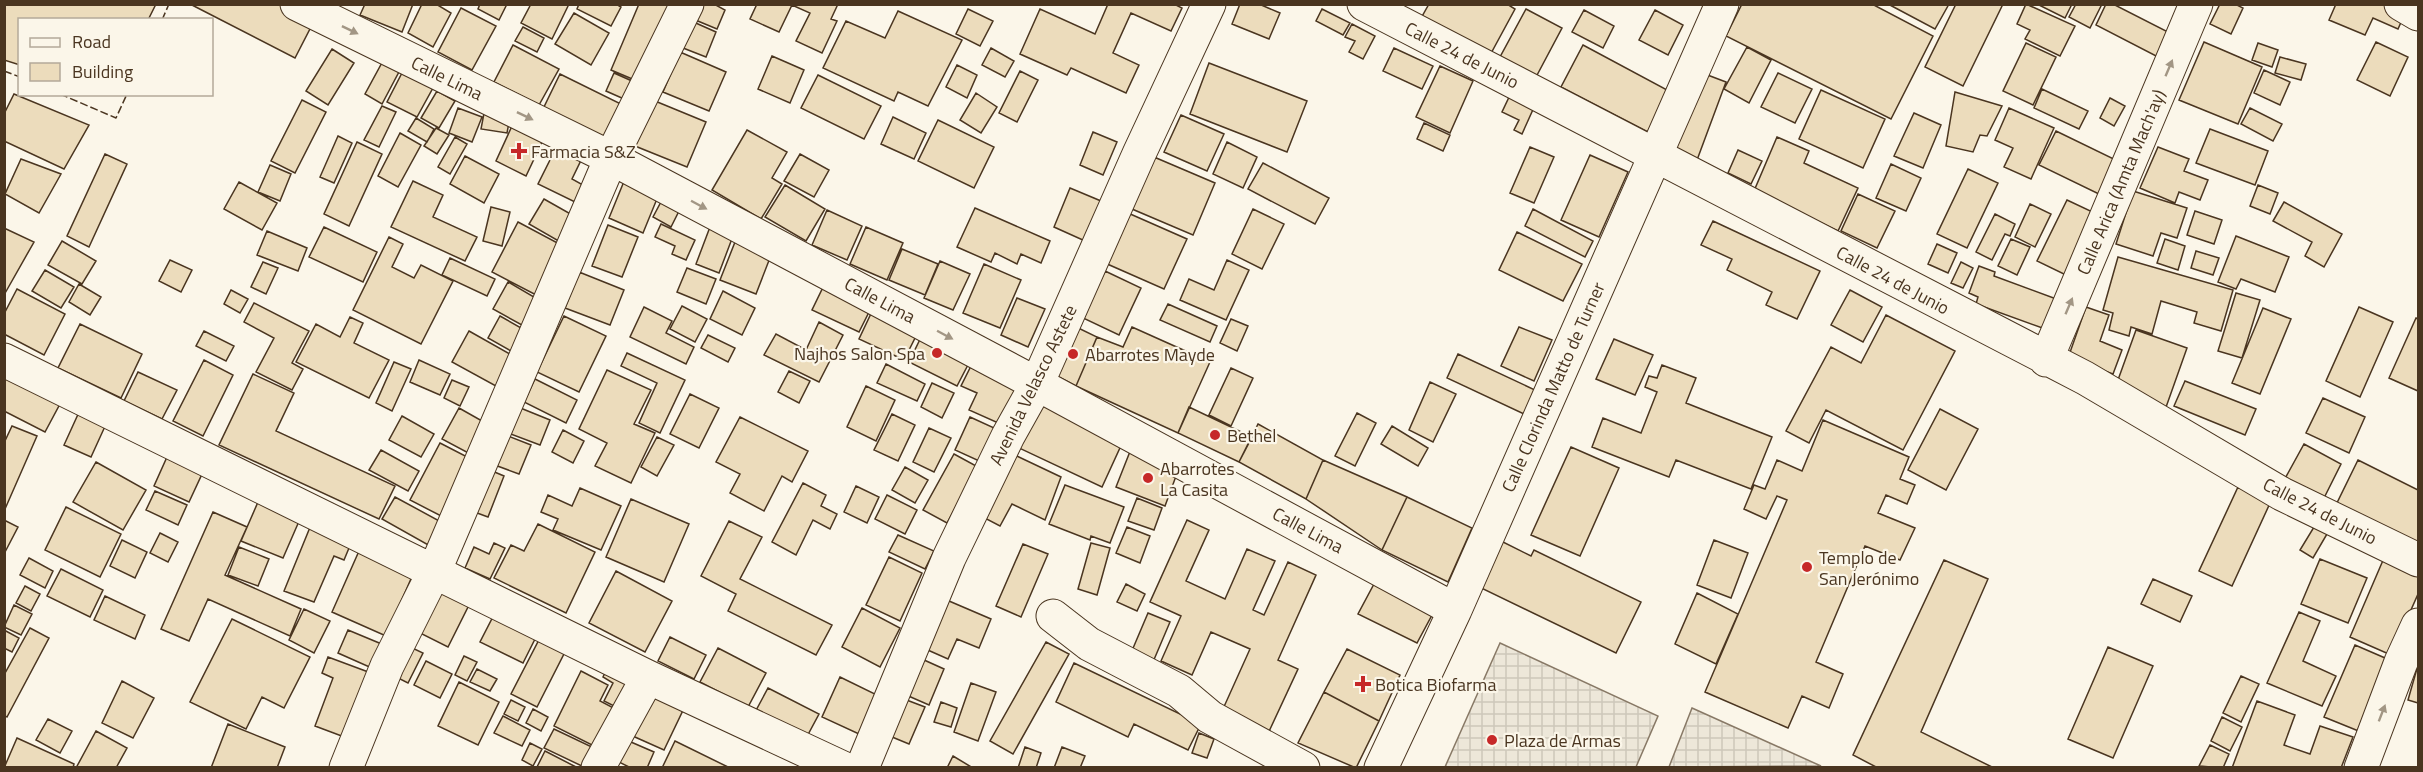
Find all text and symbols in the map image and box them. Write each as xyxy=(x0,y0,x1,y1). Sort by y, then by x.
street label: Calle 24 de Junio xyxy=(1400,15,1524,95)
legend xyxy=(18,18,213,96)
one-way arrow xyxy=(341,26,358,35)
text: Road xyxy=(72,28,111,55)
street label: Calle Lima xyxy=(407,49,487,107)
text: Building xyxy=(72,58,133,85)
one-way arrow xyxy=(2164,59,2174,77)
street label: Calle Arica (Amta Mach'ay) xyxy=(2070,85,2172,279)
one-way arrow xyxy=(516,111,533,121)
place label: Farmacia S&Z xyxy=(531,138,636,165)
marker: Farmacia S&Z xyxy=(512,144,526,158)
one-way arrow xyxy=(690,200,707,209)
street label: Calle 24 de Junio xyxy=(1832,239,1954,321)
street label: Calle Lima xyxy=(840,270,920,330)
street label: Calle Clorinda Matto de Turner xyxy=(1494,278,1612,496)
one-way arrow xyxy=(2065,297,2074,315)
street label: Avenida Velasco Astete xyxy=(982,300,1084,470)
one-way arrow xyxy=(937,330,954,340)
place label: Najhos Salon Spa xyxy=(794,340,925,367)
place label: Abarrotes Mayde xyxy=(1085,341,1215,368)
marker: Najhos Salon Spa xyxy=(930,346,944,360)
marker: Abarrotes Mayde xyxy=(1066,347,1080,361)
place label: Bethel xyxy=(1227,422,1276,449)
marker: Bethel xyxy=(1208,428,1222,442)
place label: Abarrotes La Casita xyxy=(1160,455,1235,503)
marker: Abarrotes La Casita xyxy=(1141,471,1155,485)
street label: Calle 24 de Junio xyxy=(2258,471,2382,551)
street label: Calle Lima xyxy=(1268,500,1348,560)
place label: Templo de San Jerónimo xyxy=(1819,544,1919,592)
marker: Templo de San Jerónimo xyxy=(1800,560,1814,574)
place label: Botica Biofarma xyxy=(1375,671,1496,698)
marker: Botica Biofarma xyxy=(1356,677,1370,691)
one-way arrow xyxy=(2378,704,2387,722)
place label: Plaza de Armas xyxy=(1504,727,1621,754)
marker: Plaza de Armas xyxy=(1485,733,1499,747)

